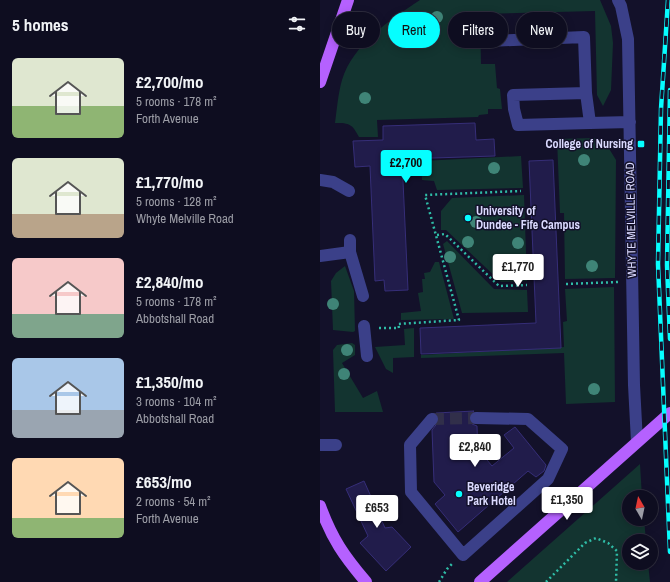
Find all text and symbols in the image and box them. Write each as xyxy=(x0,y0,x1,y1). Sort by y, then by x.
chip: Buy xyxy=(332,12,380,48)
chip: Rent xyxy=(388,12,440,48)
chip: Filters xyxy=(448,12,508,48)
chip: New xyxy=(516,12,567,48)
text: 5 homes xyxy=(12,13,69,36)
icon: filters xyxy=(286,13,308,35)
text: £2,700/mo xyxy=(136,70,203,93)
icon: home xyxy=(44,74,92,122)
text: 5 rooms · 178 m² xyxy=(136,93,217,110)
text: Forth Avenue xyxy=(136,110,199,127)
place label: College of Nursing xyxy=(546,136,633,152)
marker: College of Nursing xyxy=(636,139,646,149)
pin: £2,700 xyxy=(373,150,439,184)
text: £2,700 xyxy=(390,154,422,171)
street label: WHYTE MELVILLE ROAD xyxy=(622,162,640,278)
text: £1,770/mo xyxy=(136,170,203,193)
icon: home xyxy=(44,174,92,222)
text: 5 rooms · 128 m² xyxy=(136,193,217,210)
place label: University of Dundee - Fife Campus xyxy=(476,203,580,233)
text: Whyte Melville Road xyxy=(136,210,234,227)
marker: University of Dundee - Fife Campus xyxy=(463,213,473,223)
pin: £1,770 xyxy=(485,254,551,288)
text: £1,770 xyxy=(502,258,534,275)
text: £2,840/mo xyxy=(136,270,203,293)
icon: home xyxy=(44,274,92,322)
text: 5 rooms · 178 m² xyxy=(136,293,217,310)
text: Abbotshall Road xyxy=(136,310,214,327)
text: £1,350/mo xyxy=(136,370,203,393)
icon: home xyxy=(44,374,92,422)
text: 3 rooms · 104 m² xyxy=(136,393,217,410)
text: Abbotshall Road xyxy=(136,410,214,427)
pin: £2,840 xyxy=(442,434,508,468)
text: £2,840 xyxy=(459,438,491,455)
text: £653/mo xyxy=(136,470,192,493)
icon: home xyxy=(44,474,92,522)
place label: Beveridge Park Hotel xyxy=(467,479,516,509)
pin: £1,350 xyxy=(534,487,600,521)
marker: Beveridge Park Hotel xyxy=(454,489,464,499)
north arrow xyxy=(622,490,658,526)
map controls xyxy=(622,490,658,570)
text: £1,350 xyxy=(551,491,583,508)
text: 2 rooms · 54 m² xyxy=(136,493,211,510)
pin: £653 xyxy=(353,495,401,529)
text: £653 xyxy=(365,499,389,516)
text: Forth Avenue xyxy=(136,510,199,527)
button: layers xyxy=(622,534,658,570)

